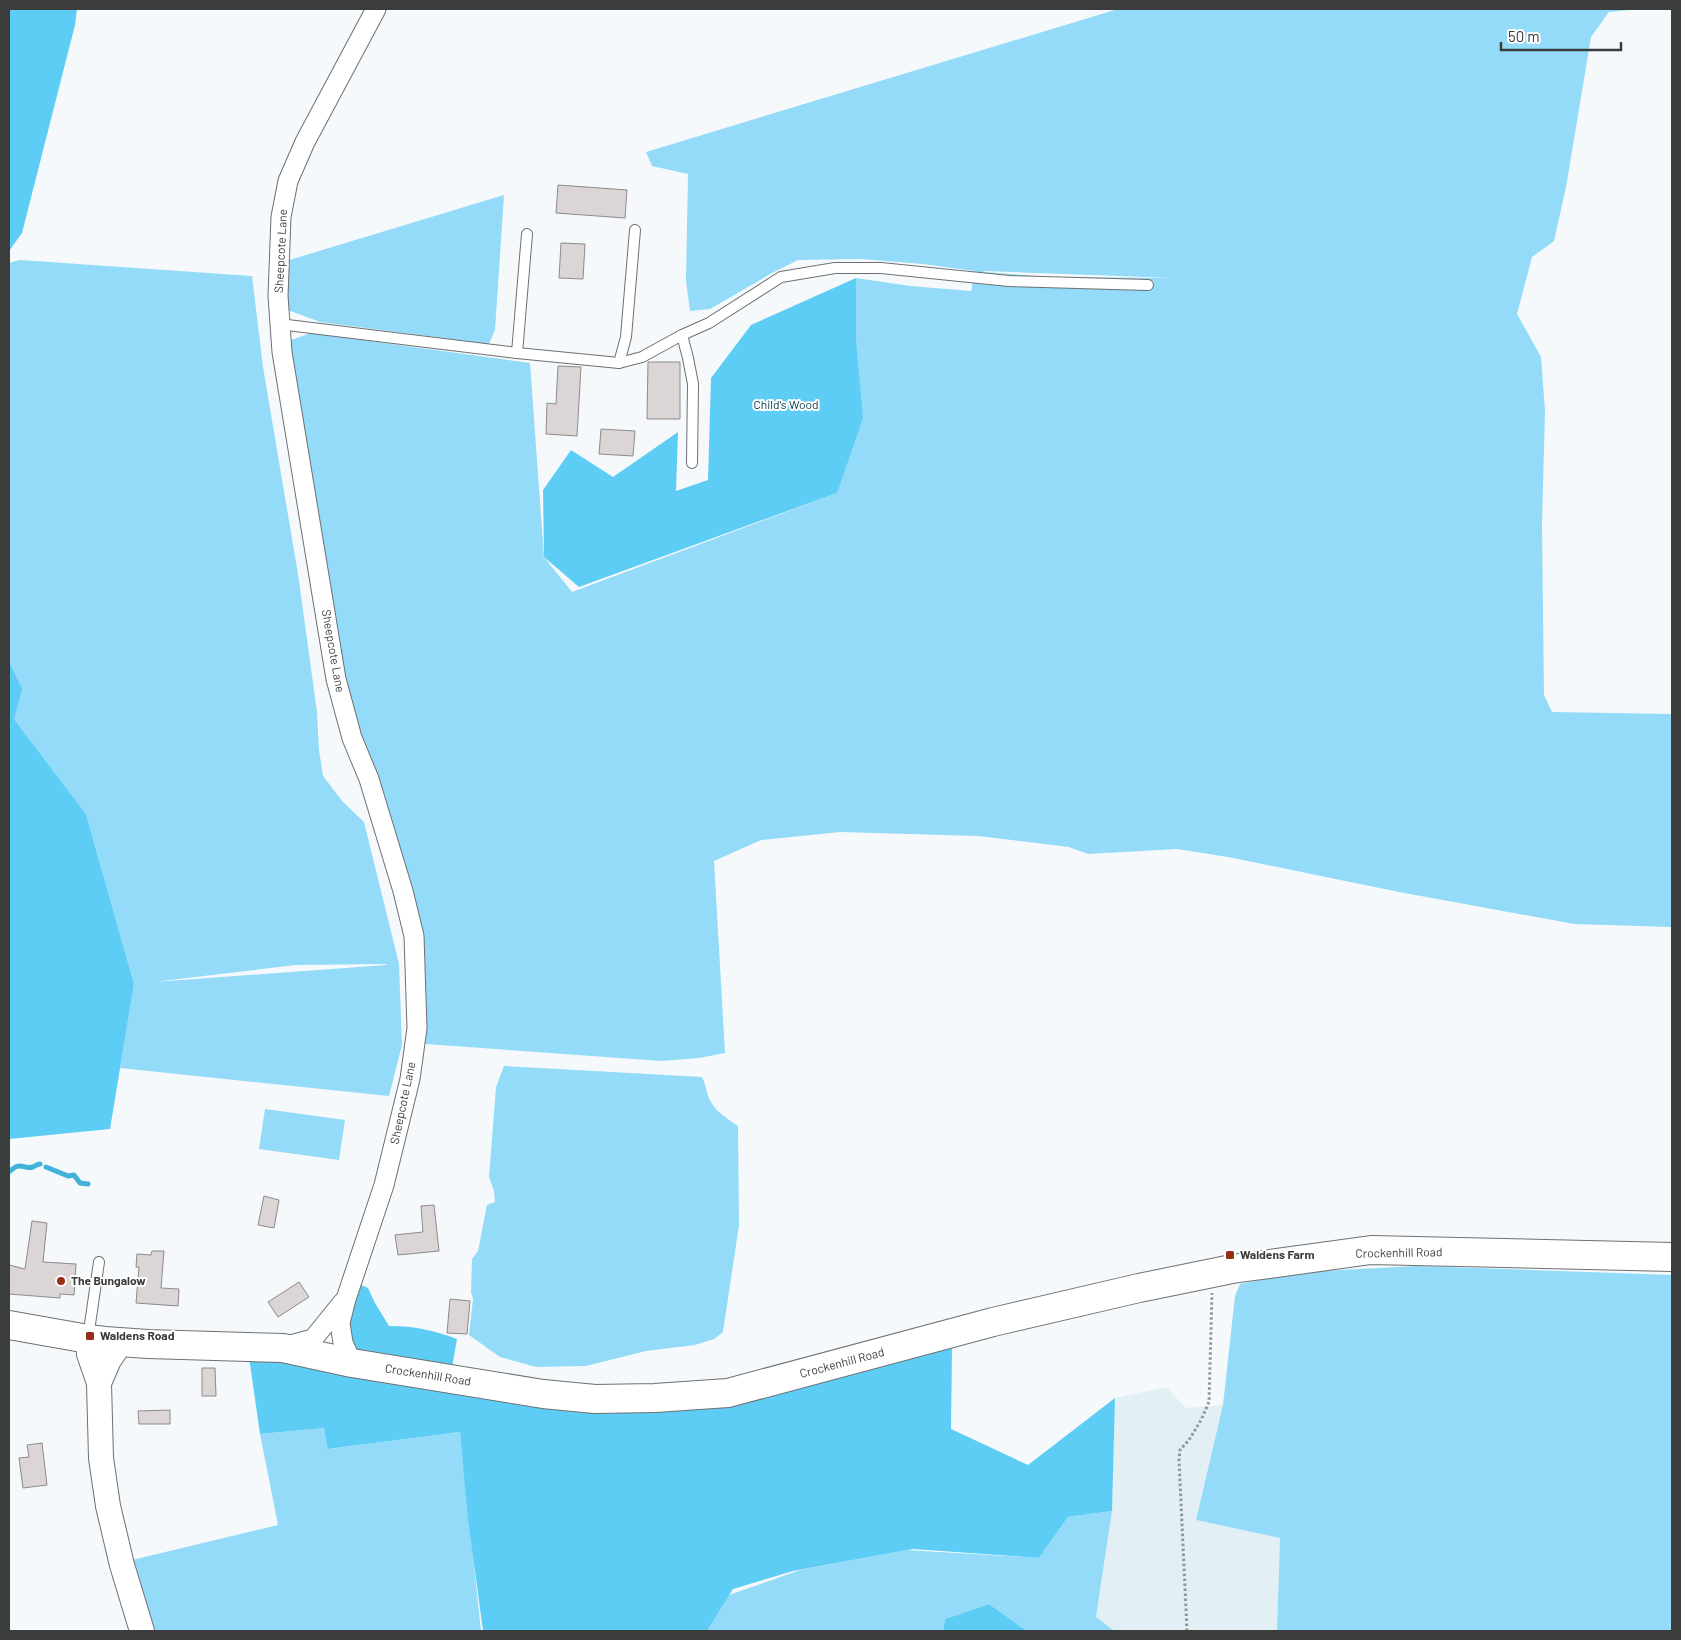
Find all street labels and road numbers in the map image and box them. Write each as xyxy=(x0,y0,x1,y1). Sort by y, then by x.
street label: Sheepcote Lane xyxy=(271,209,289,293)
street label: Sheepcote Lane xyxy=(320,608,348,693)
street label: Sheepcote Lane xyxy=(386,1060,418,1145)
street label: Crockenhill Road xyxy=(1355,1244,1443,1260)
street label: Crockenhill Road xyxy=(798,1344,886,1380)
street label: Crockenhill Road xyxy=(384,1360,472,1388)

